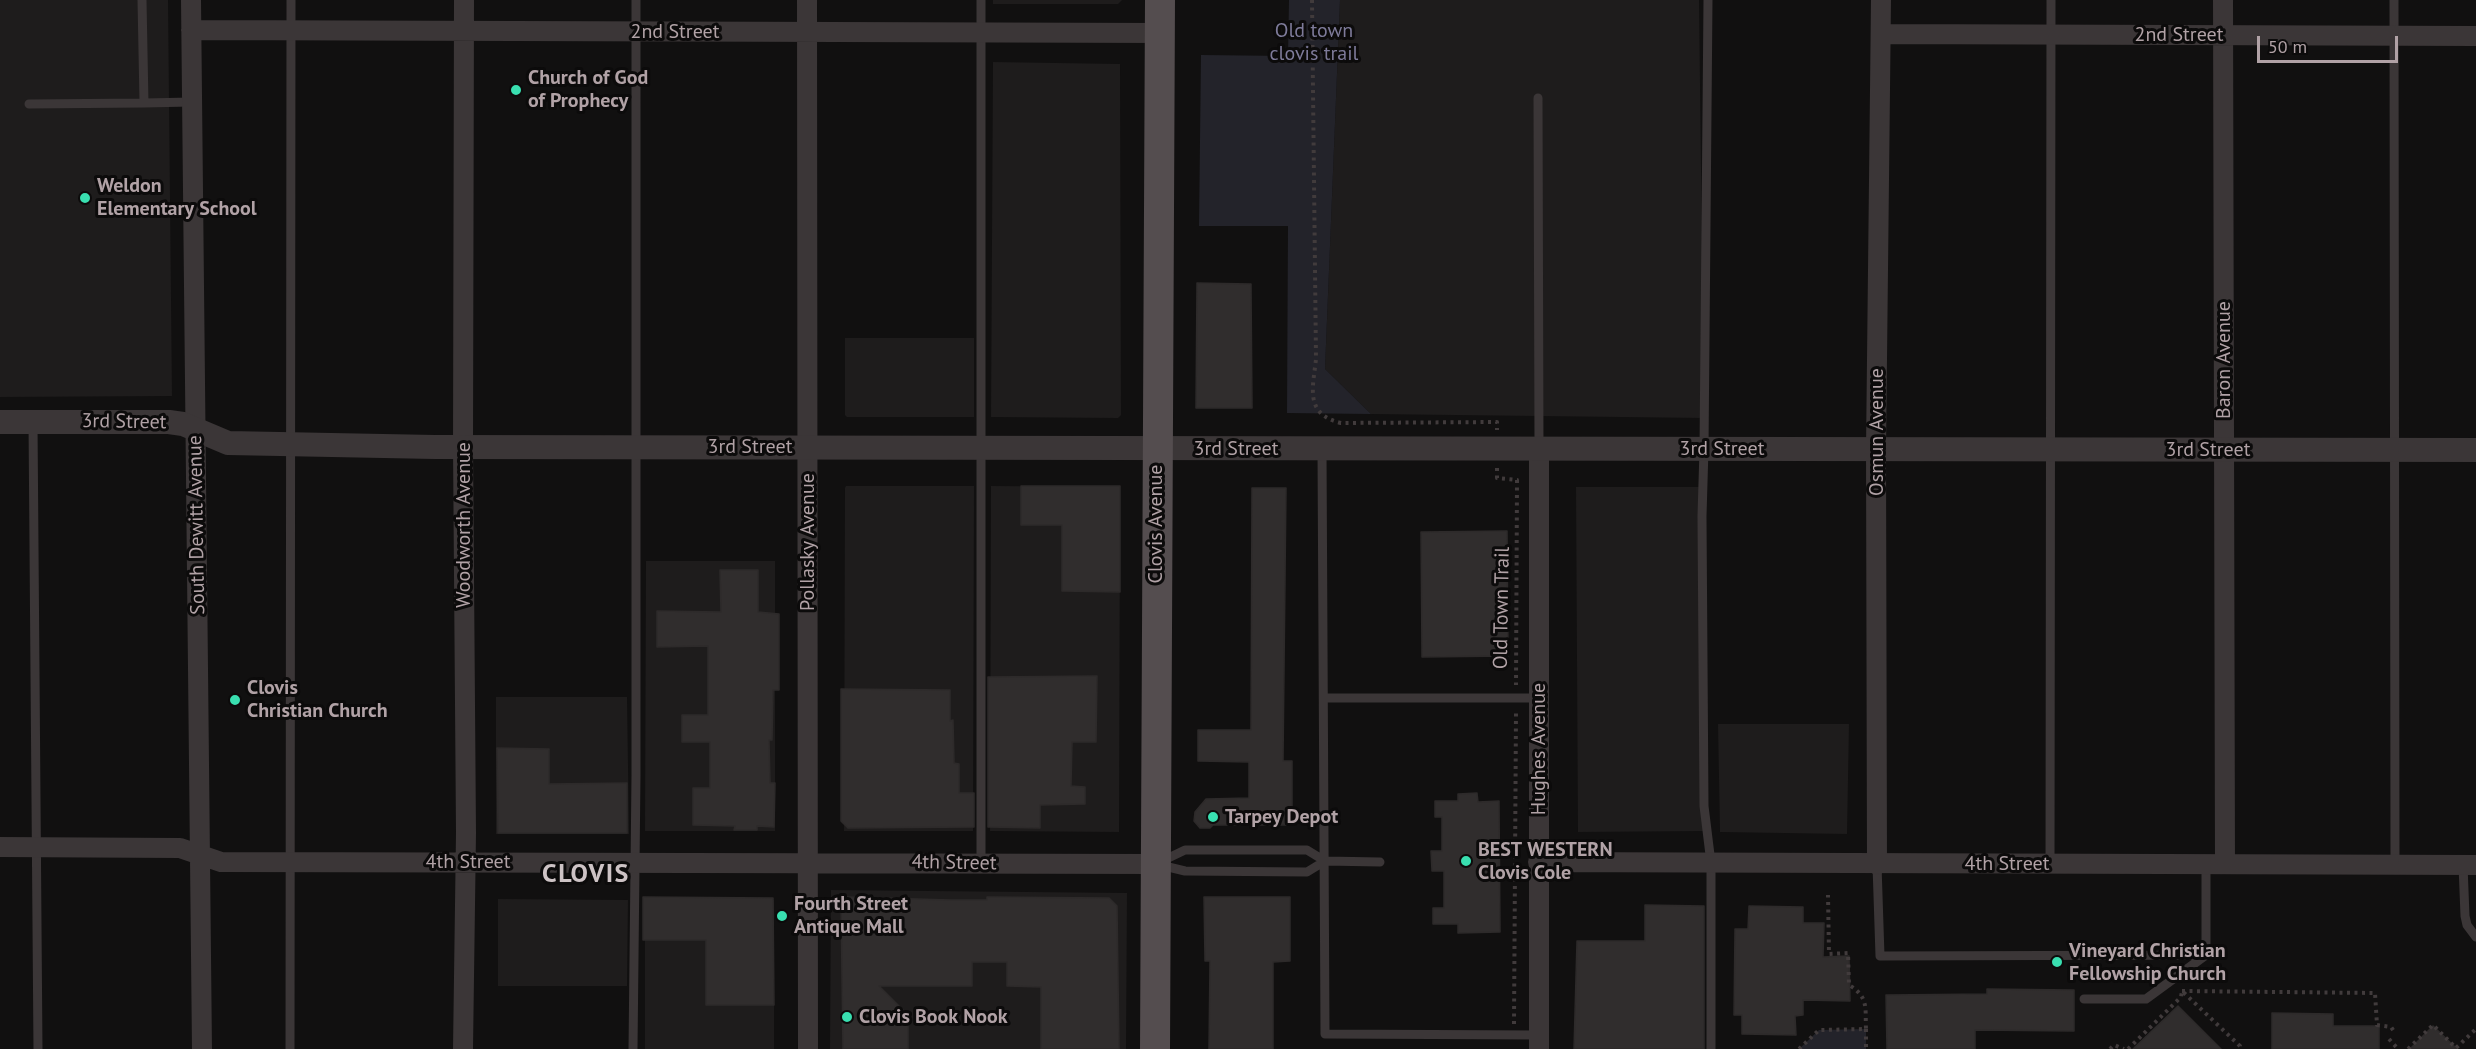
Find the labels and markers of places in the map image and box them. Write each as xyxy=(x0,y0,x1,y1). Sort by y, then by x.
place label: Church of God of Prophecy xyxy=(528,66,648,113)
marker: Church of God of Prophecy xyxy=(509,83,523,97)
place label: Weldon Elementary School xyxy=(97,174,257,221)
marker: Weldon Elementary School xyxy=(78,191,92,205)
place label: Clovis Christian Church xyxy=(247,676,388,723)
marker: Clovis Christian Church xyxy=(228,693,242,707)
place label: Tarpey Depot xyxy=(1225,805,1338,829)
marker: Tarpey Depot xyxy=(1206,810,1220,824)
place label: BEST WESTERN Clovis Cole xyxy=(1478,838,1613,885)
marker: BEST WESTERN Clovis Cole xyxy=(1459,854,1473,868)
place label: Fourth Street Antique Mall xyxy=(794,892,908,939)
marker: Fourth Street Antique Mall xyxy=(775,909,789,923)
place label: Vineyard Christian Fellowship Church xyxy=(2069,939,2226,986)
marker: Vineyard Christian Fellowship Church xyxy=(2050,955,2064,969)
place label: Clovis Book Nook xyxy=(859,1005,1008,1029)
marker: Clovis Book Nook xyxy=(840,1010,854,1024)

